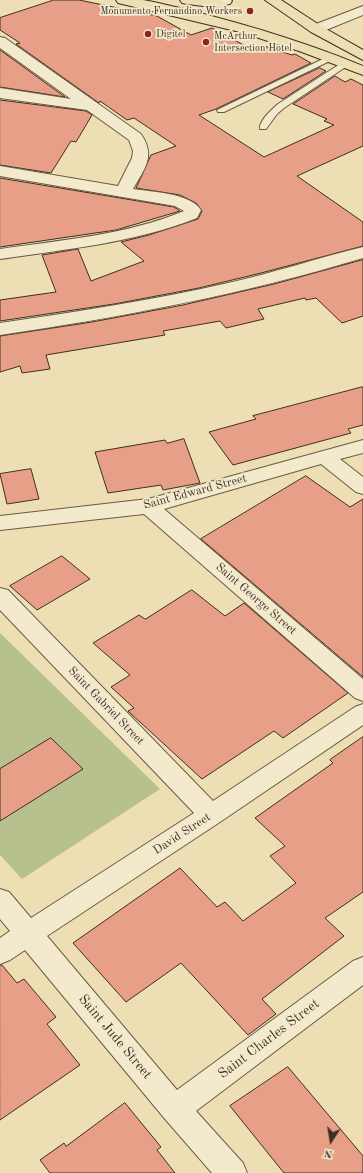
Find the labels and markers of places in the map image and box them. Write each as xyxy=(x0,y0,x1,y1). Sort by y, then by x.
place label: Monumento Fernandino Workers xyxy=(100,5,242,17)
marker: Monumento Fernandino Workers xyxy=(245,6,255,16)
place label: Digitel xyxy=(156,28,185,40)
marker: Digitel xyxy=(143,29,153,39)
place label: McArthur Intersection Hotel xyxy=(214,30,292,54)
marker: McArthur Intersection Hotel xyxy=(201,37,211,47)

